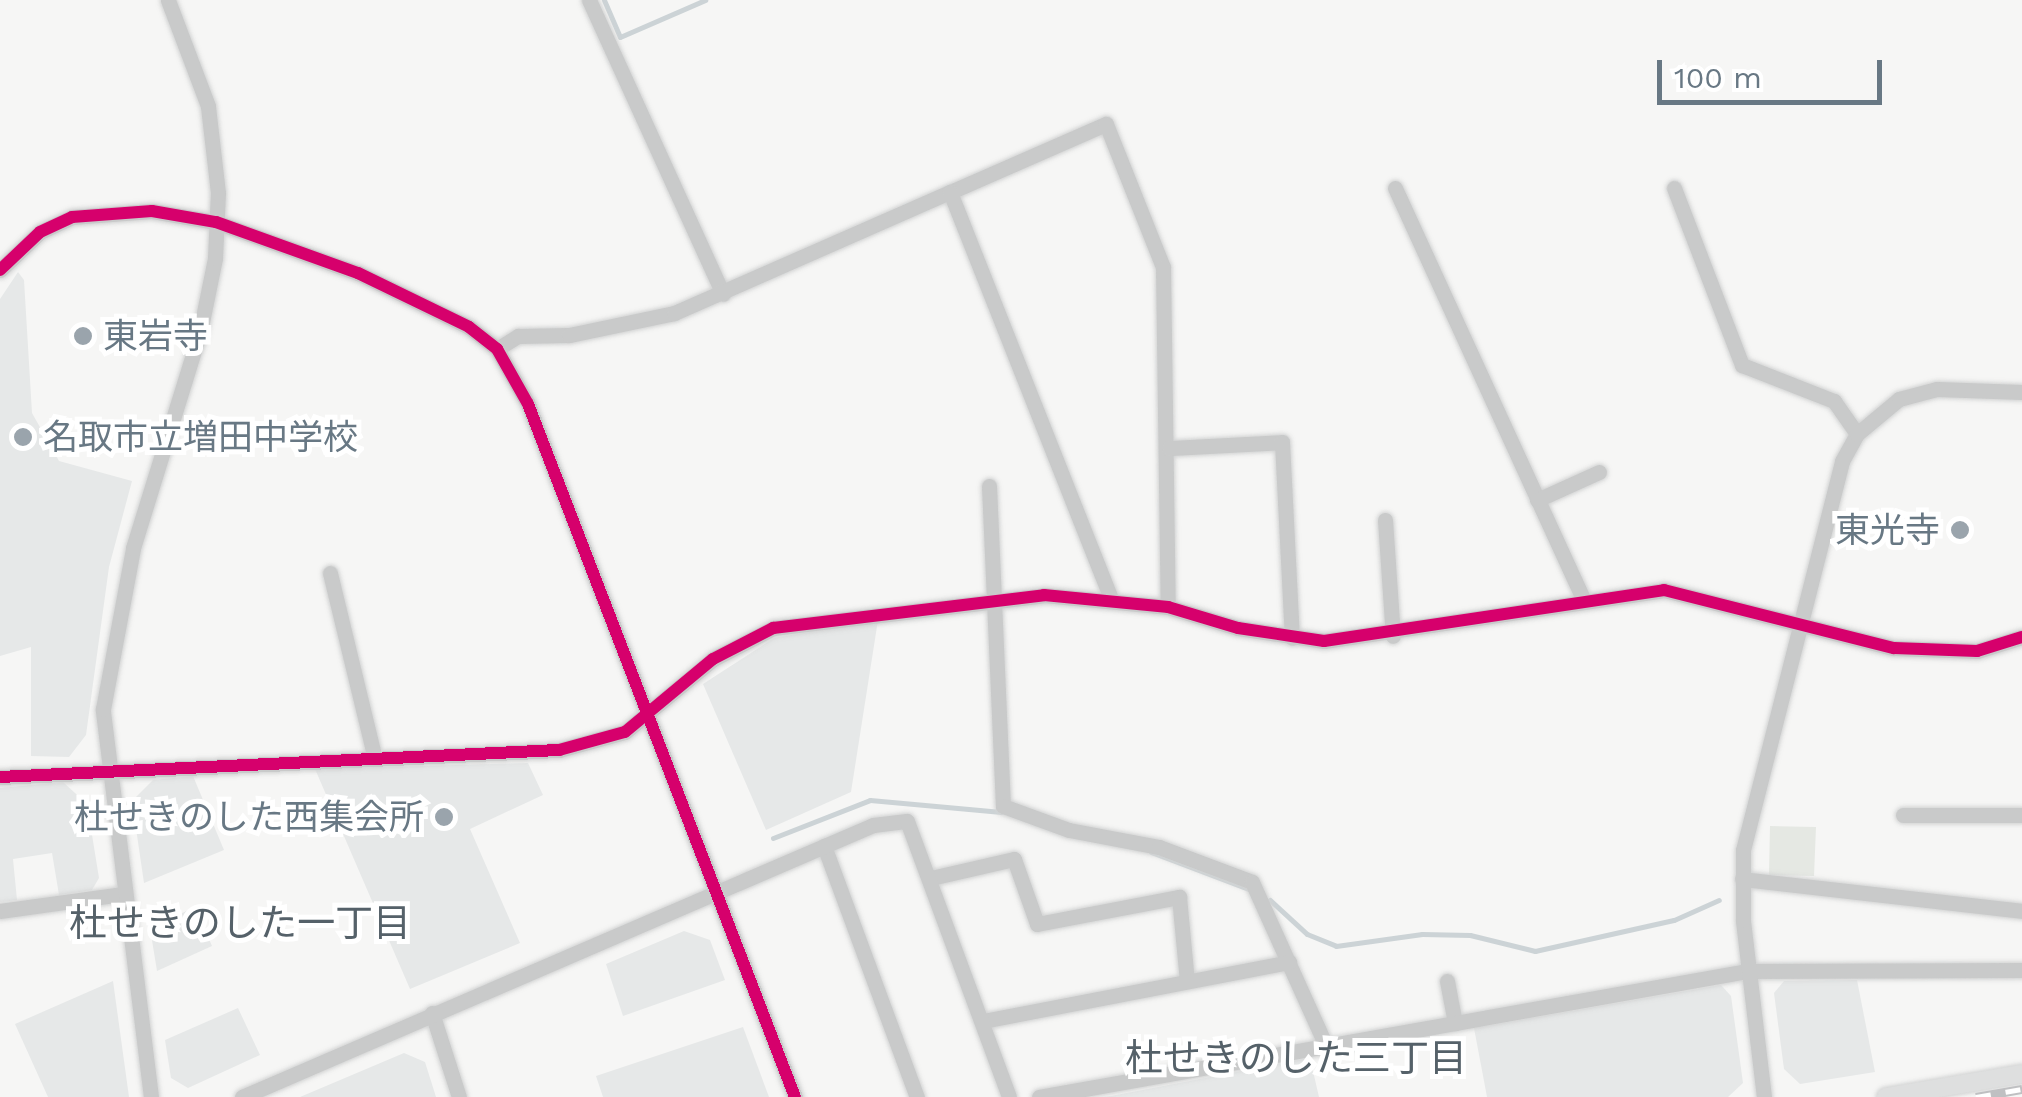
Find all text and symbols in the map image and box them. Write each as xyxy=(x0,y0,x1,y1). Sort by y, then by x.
scale bar xyxy=(1662,40,1887,102)
text: 100 m xyxy=(1674,60,1762,95)
place label: 東岩寺 xyxy=(103,315,208,357)
marker: 東岩寺 xyxy=(72,325,94,347)
place label: 名取市立増田中学校 xyxy=(43,416,358,458)
marker: 名取市立増田中学校 xyxy=(12,426,34,448)
place label: 東光寺 xyxy=(1835,509,1940,551)
marker: 東光寺 xyxy=(1949,519,1971,541)
place label: 杜せきのした西集会所 xyxy=(74,796,424,838)
marker: 杜せきのした西集会所 xyxy=(433,806,455,828)
district label: 杜せきのした一丁目 xyxy=(69,901,411,947)
district label: 杜せきのした三丁目 xyxy=(1125,1036,1467,1082)

